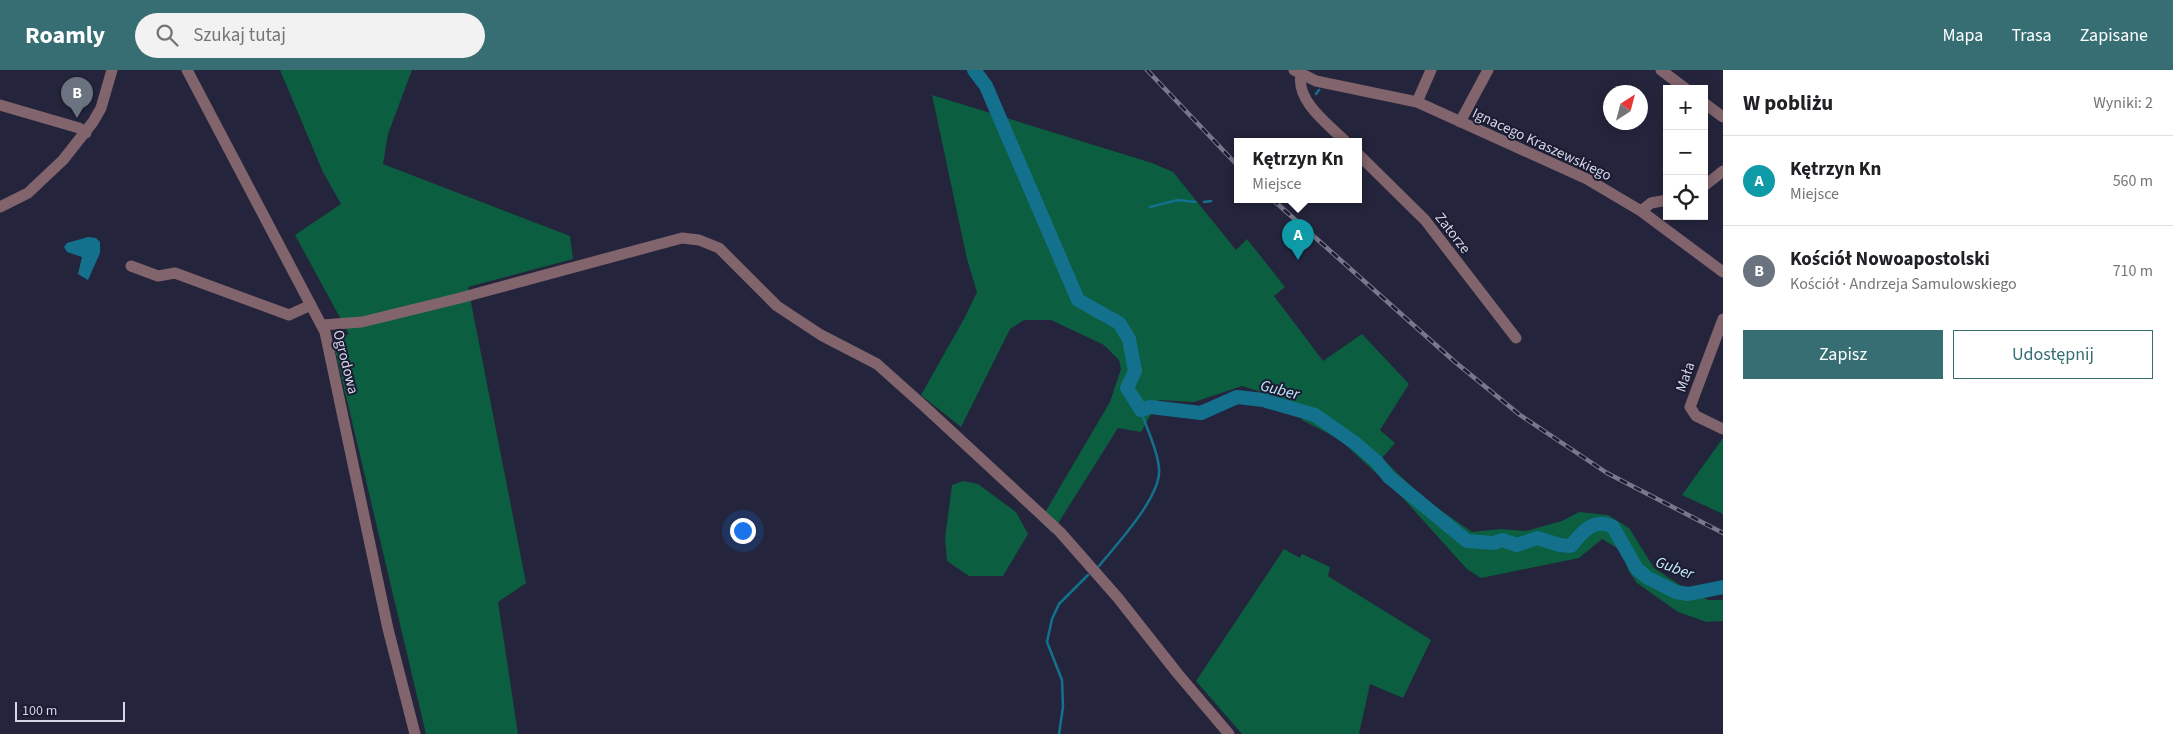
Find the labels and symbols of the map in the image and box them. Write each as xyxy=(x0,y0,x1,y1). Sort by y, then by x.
pin: B xyxy=(61,77,93,118)
north arrow xyxy=(1603,85,1648,130)
street label: Ignacego Kraszewskiego xyxy=(1469,103,1615,186)
street label: Zatorze xyxy=(1430,208,1475,258)
pin: A xyxy=(1282,219,1314,260)
street label: Ogrodowa xyxy=(327,328,364,396)
street label: Mała xyxy=(1671,359,1700,395)
water label: Guber xyxy=(1258,375,1303,406)
your location xyxy=(730,518,756,544)
water label: Guber xyxy=(1652,551,1698,586)
scale bar xyxy=(15,699,125,722)

